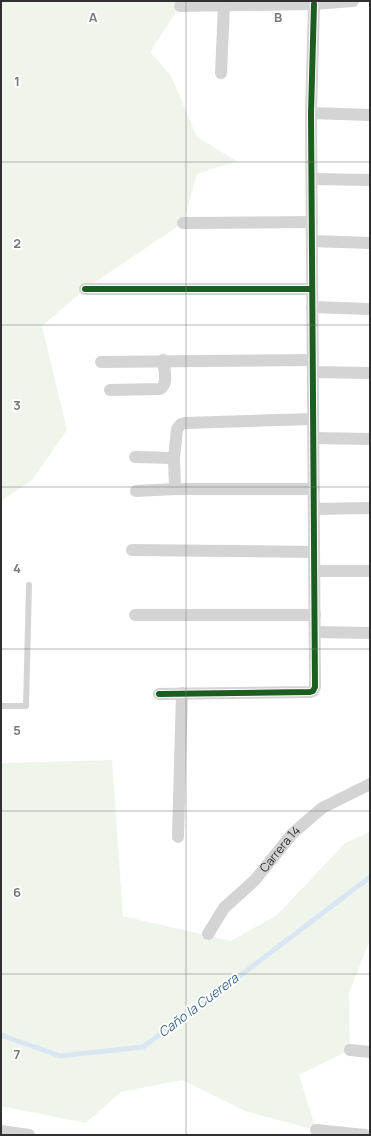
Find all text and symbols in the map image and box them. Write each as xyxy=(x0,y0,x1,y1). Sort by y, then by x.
text: A xyxy=(89,8,98,26)
text: B xyxy=(274,8,282,26)
text: 1 xyxy=(14,72,20,90)
text: 2 xyxy=(13,234,21,252)
text: 3 xyxy=(13,396,21,414)
text: 4 xyxy=(13,559,21,577)
text: 5 xyxy=(13,721,21,739)
street label: Carrera 14 xyxy=(255,822,304,876)
text: 6 xyxy=(13,883,21,901)
water label: Caño la Cuerera xyxy=(154,969,242,1041)
text: 7 xyxy=(14,1045,21,1063)

